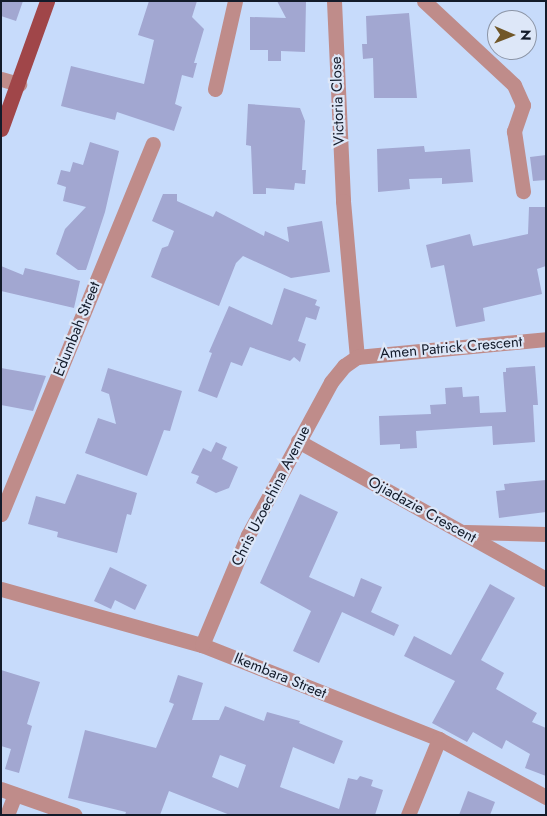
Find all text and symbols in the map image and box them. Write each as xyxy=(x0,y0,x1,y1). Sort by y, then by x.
north arrow xyxy=(487,10,537,60)
text: N xyxy=(516,30,536,41)
street label: Victoria Close xyxy=(327,56,349,146)
street label: Edumbah Street xyxy=(50,279,104,379)
street label: Amen Patrick Crescent xyxy=(379,333,523,363)
street label: Chris Uzoechina Avenue xyxy=(228,423,314,569)
street label: Ojiadazie Crescent xyxy=(365,473,479,547)
street label: Ikembara Street xyxy=(231,649,329,703)

